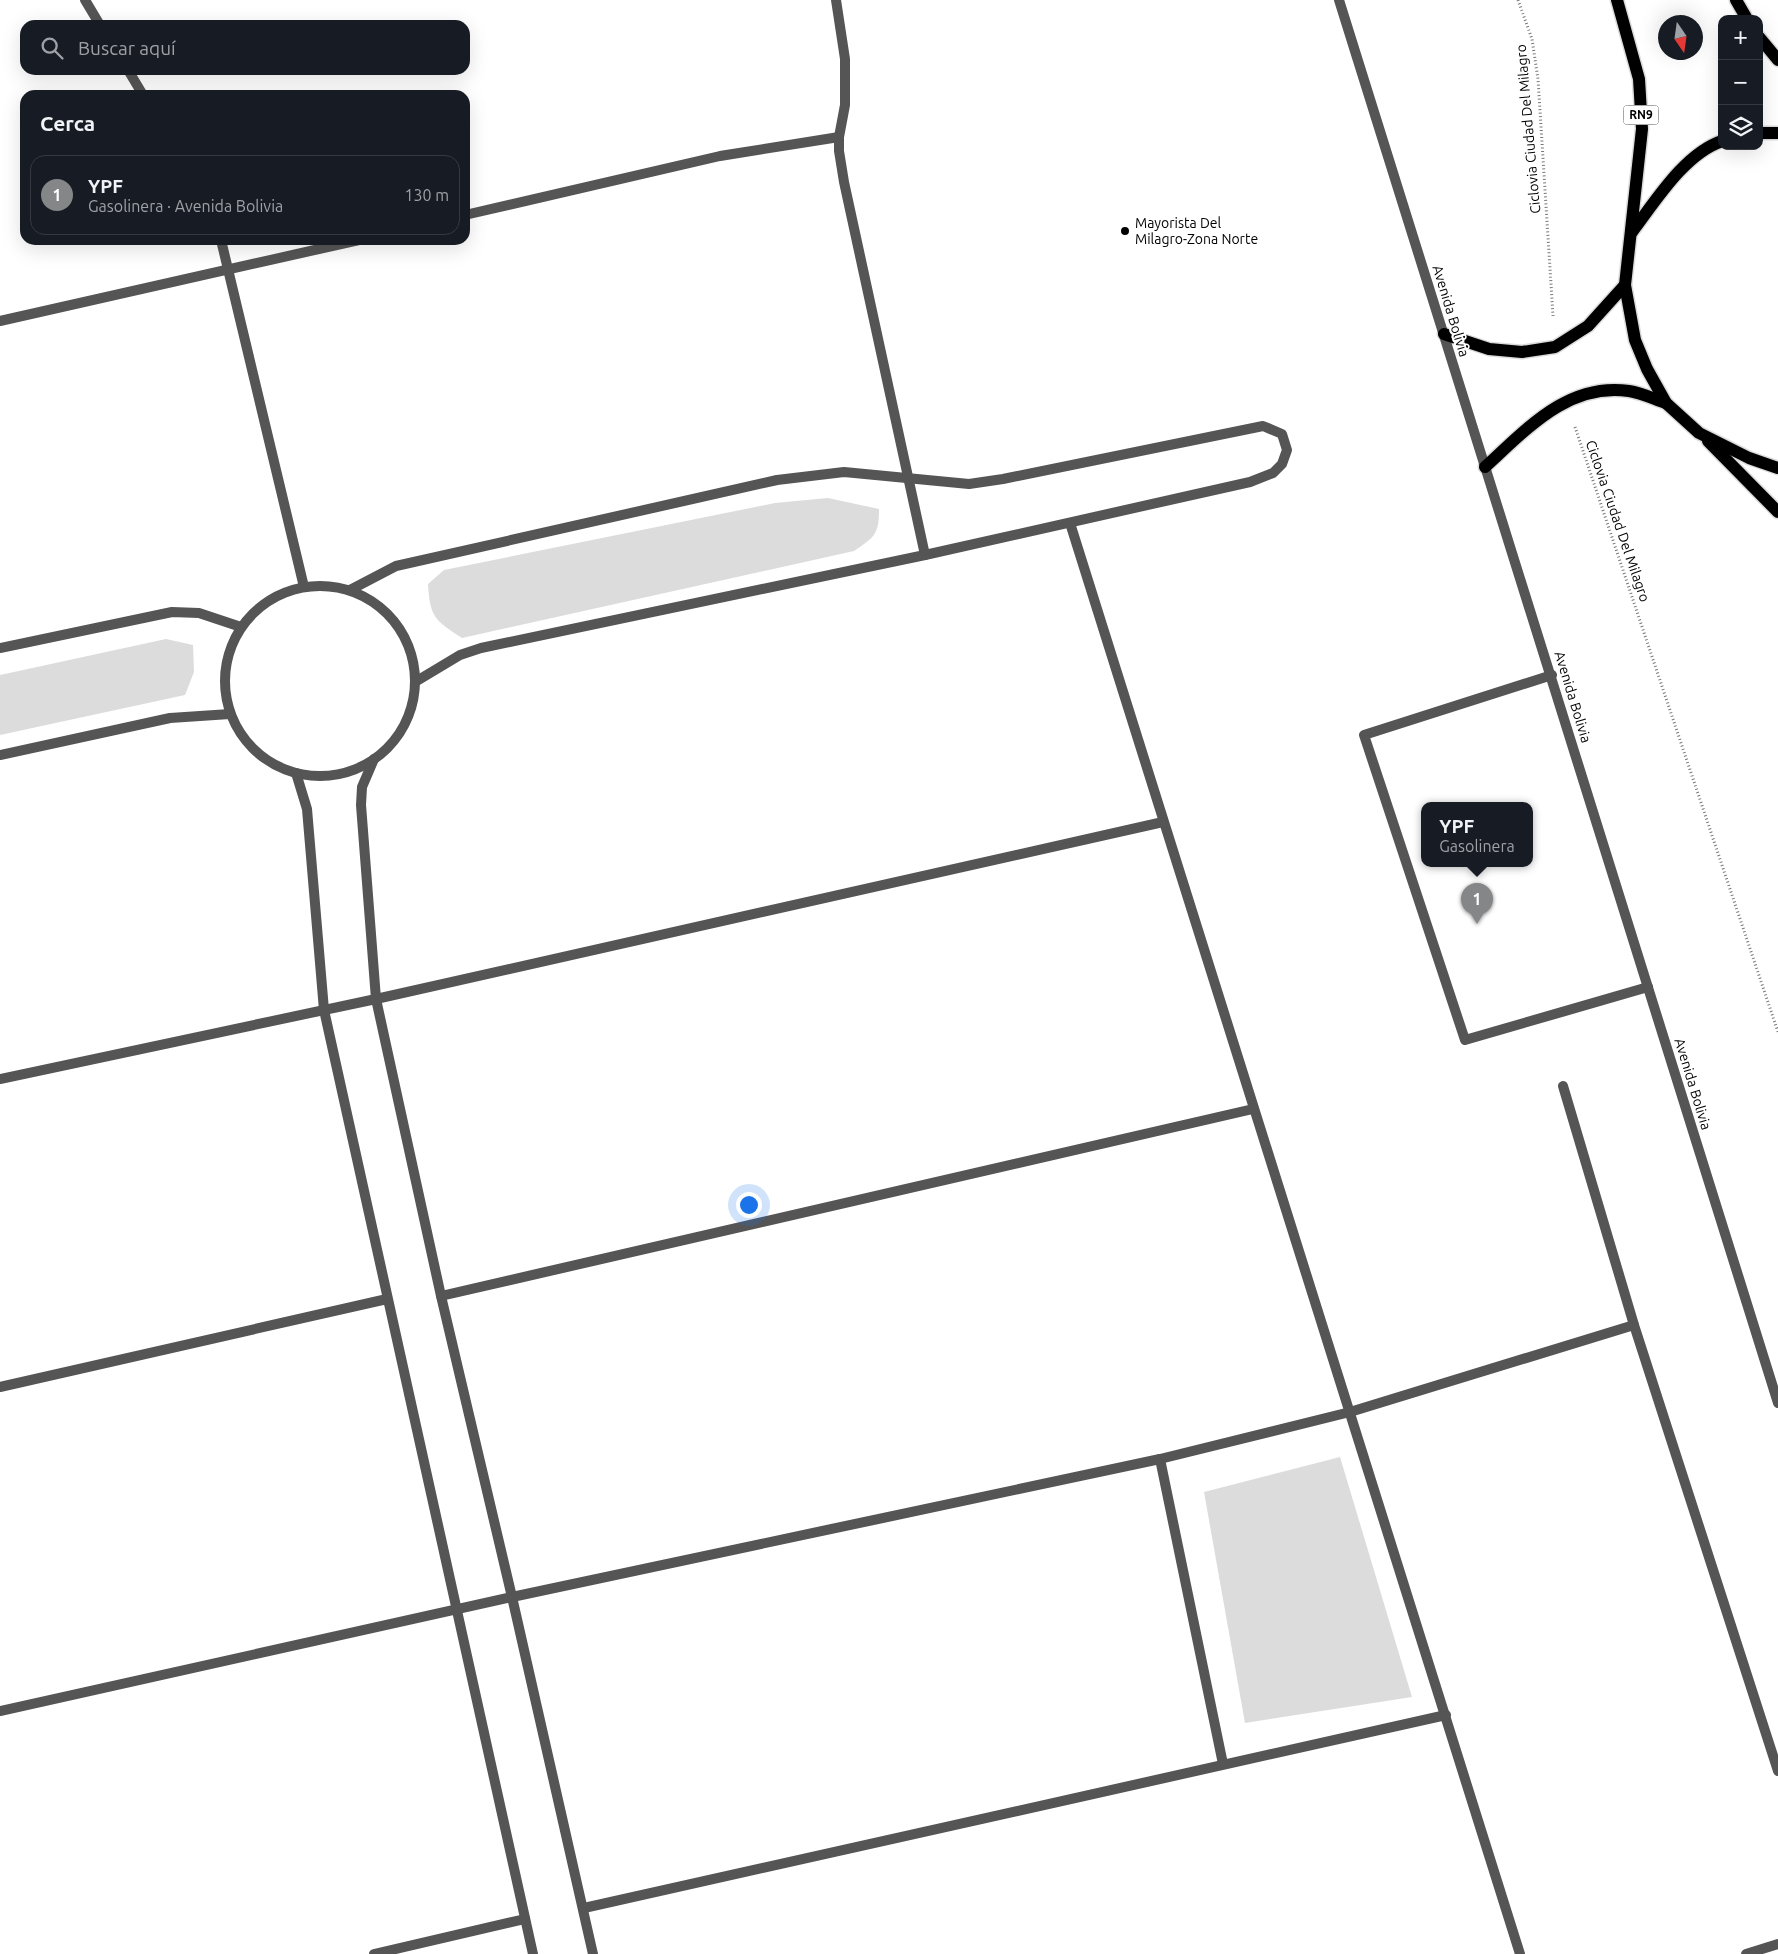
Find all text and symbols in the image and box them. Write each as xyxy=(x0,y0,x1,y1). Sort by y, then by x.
north arrow xyxy=(1658,15,1703,60)
map controls xyxy=(1718,15,1763,150)
button: + xyxy=(1718,15,1763,60)
search box xyxy=(20,20,470,75)
icon: search xyxy=(38,34,66,62)
text: Buscar aquí xyxy=(78,37,176,59)
street label: Ciclovia Ciudad Del Milagro xyxy=(1513,44,1543,214)
button: − xyxy=(1718,60,1763,105)
button: layers xyxy=(1718,105,1763,150)
road number: RN9 xyxy=(1624,106,1658,124)
text: Cerca xyxy=(40,111,95,135)
text: YPF xyxy=(88,175,123,197)
text: 1 xyxy=(52,186,62,204)
text: 130 m xyxy=(404,186,449,204)
text: Gasolinera · Avenida Bolivia xyxy=(88,197,283,215)
place label: Mayorista Del Milagro-Zona Norte xyxy=(1135,215,1258,247)
marker: Mayorista Del Milagro-Zona Norte xyxy=(1119,225,1131,237)
street label: Avenida Bolivia xyxy=(1429,263,1473,359)
street label: Ciclovia Ciudad Del Milagro xyxy=(1583,438,1653,604)
street label: Avenida Bolivia xyxy=(1551,649,1595,745)
popup xyxy=(1421,802,1533,867)
text: YPF xyxy=(1439,815,1474,837)
text: Gasolinera xyxy=(1439,837,1515,855)
pin: 1 xyxy=(1461,883,1493,924)
street label: Avenida Bolivia xyxy=(1671,1036,1715,1132)
your location xyxy=(736,1192,762,1218)

